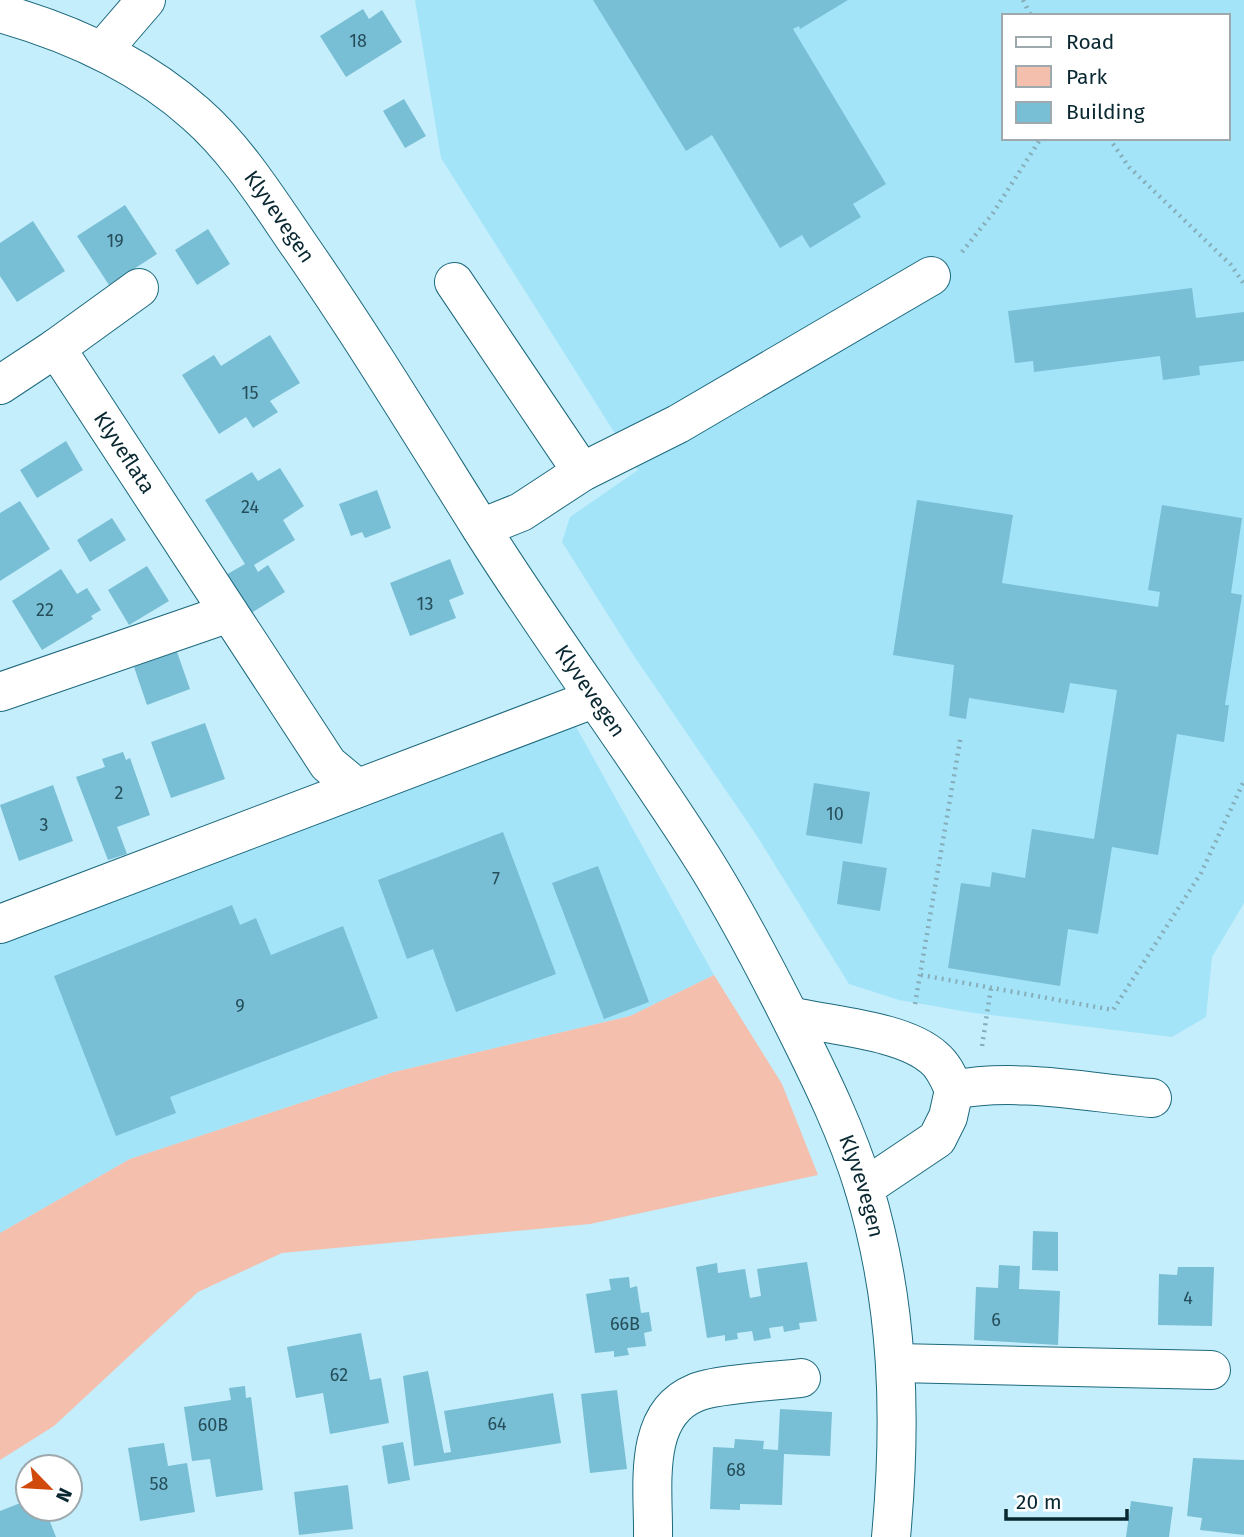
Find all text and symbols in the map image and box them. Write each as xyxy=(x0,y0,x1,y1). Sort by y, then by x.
legend xyxy=(1002,14,1230,140)
text: Road xyxy=(1066,29,1114,55)
house number: 18 xyxy=(349,30,367,52)
text: Park xyxy=(1066,64,1108,90)
text: Building xyxy=(1066,99,1145,125)
street label: Klyvevegen xyxy=(239,165,320,268)
house number: 19 xyxy=(106,230,124,252)
house number: 15 xyxy=(242,382,258,404)
street label: Klyveflata xyxy=(88,406,161,499)
house number: 24 xyxy=(241,496,259,518)
house number: 13 xyxy=(417,593,433,615)
house number: 22 xyxy=(36,599,54,621)
street label: Klyvevegen xyxy=(549,640,631,742)
house number: 2 xyxy=(115,782,124,804)
house number: 10 xyxy=(826,803,844,825)
house number: 3 xyxy=(40,814,48,836)
house number: 7 xyxy=(492,868,500,890)
house number: 9 xyxy=(235,995,245,1017)
street label: Klyvevegen xyxy=(833,1131,890,1240)
house number: 4 xyxy=(1183,1287,1193,1309)
house number: 6 xyxy=(991,1309,1001,1331)
house number: 66B xyxy=(610,1313,640,1335)
house number: 62 xyxy=(330,1364,348,1386)
house number: 64 xyxy=(487,1413,507,1435)
house number: 60B xyxy=(198,1414,228,1436)
north arrow xyxy=(14,1453,84,1523)
house number: 68 xyxy=(726,1459,746,1481)
house number: 58 xyxy=(150,1473,169,1495)
scale bar xyxy=(1006,1478,1127,1522)
text: N xyxy=(51,1484,77,1506)
text: 20 m xyxy=(1016,1489,1062,1515)

